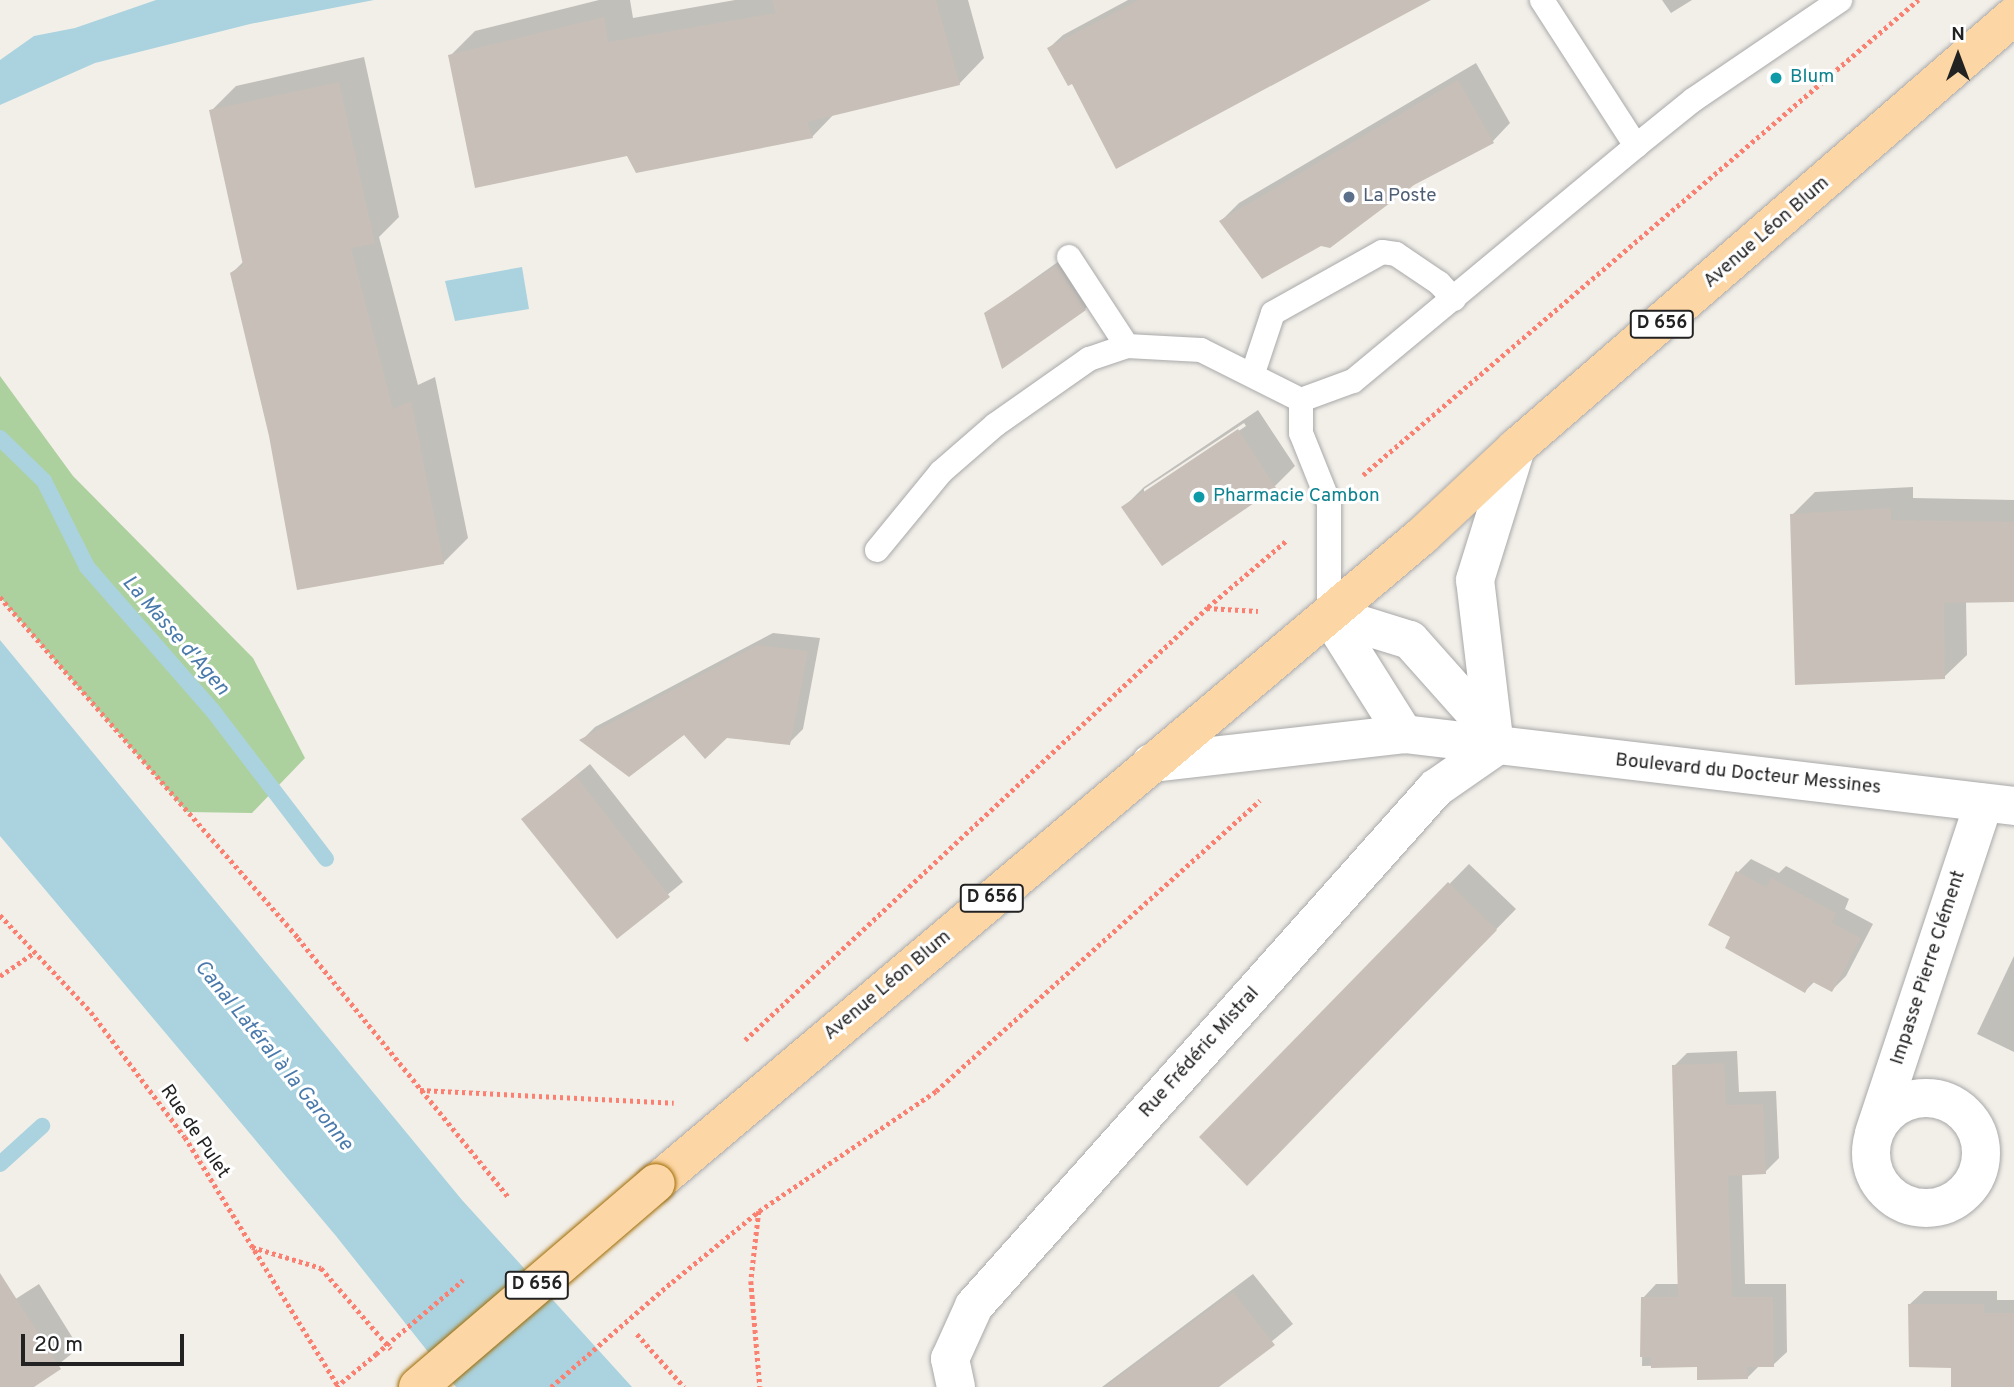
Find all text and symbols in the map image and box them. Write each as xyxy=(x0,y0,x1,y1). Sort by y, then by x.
north arrow xyxy=(1923,21,1993,91)
text: N xyxy=(1951,23,1965,47)
place label: Blum xyxy=(1790,67,1834,89)
marker: Blum xyxy=(1768,70,1784,86)
street label: Avenue Léon Blum xyxy=(1700,172,1834,294)
place label: La Poste xyxy=(1363,186,1436,208)
marker: La Poste xyxy=(1341,189,1357,205)
road number: D 656 xyxy=(1629,310,1695,338)
place label: Pharmacie Cambon xyxy=(1213,486,1380,508)
marker: Pharmacie Cambon xyxy=(1191,489,1207,505)
water label: La Masse d'Agen xyxy=(116,571,234,701)
street label: Boulevard du Docteur Messines xyxy=(1614,750,1882,800)
street label: Impasse Pierre Clément xyxy=(1887,868,1971,1068)
road number: D 656 xyxy=(959,884,1025,912)
street label: Avenue Léon Blum xyxy=(820,926,956,1046)
water label: Canal Latéral à la Garonne xyxy=(188,956,358,1156)
street label: Rue Frédéric Mistral xyxy=(1135,983,1265,1123)
street label: Rue de Pulet xyxy=(154,1081,234,1183)
road number: D 656 xyxy=(504,1270,570,1300)
scale bar xyxy=(24,1320,187,1364)
text: 20 m xyxy=(34,1332,83,1359)

